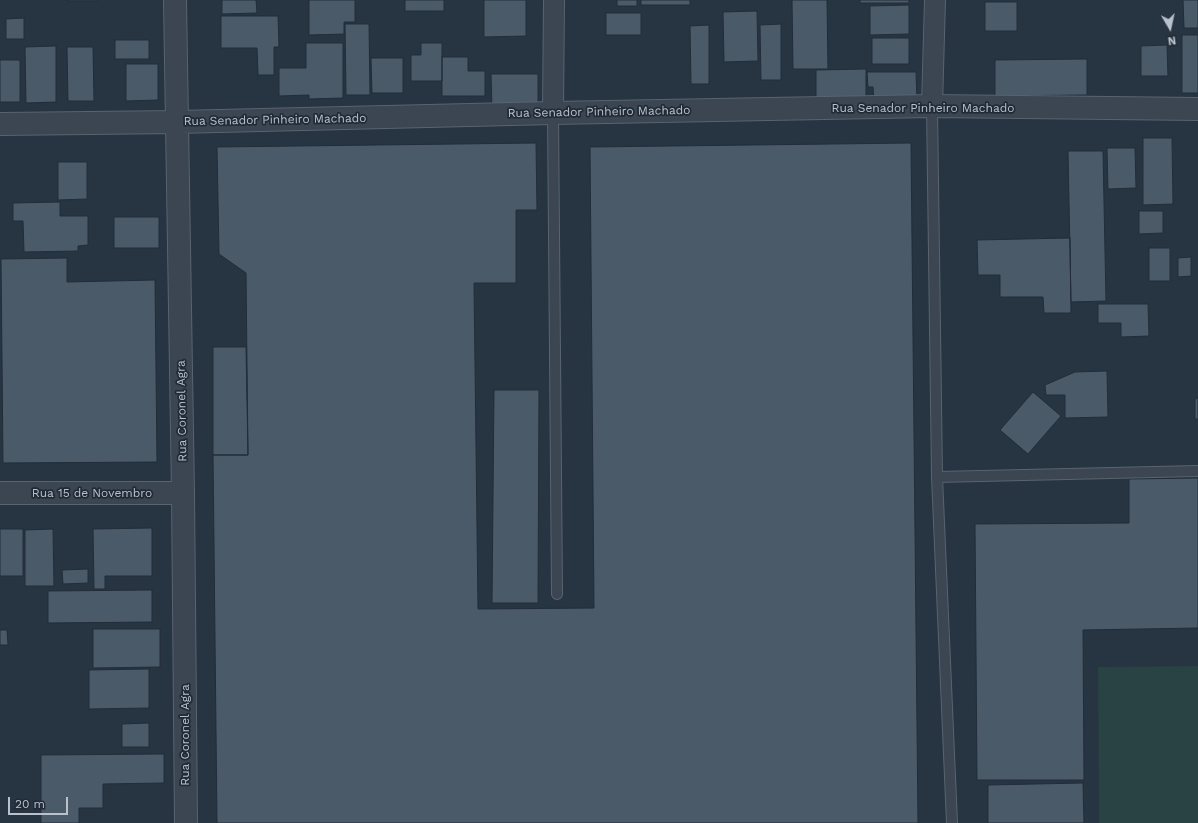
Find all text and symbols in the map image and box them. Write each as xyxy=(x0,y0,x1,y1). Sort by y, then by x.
north arrow xyxy=(1150,8,1190,48)
text: N xyxy=(1167,33,1177,47)
street label: Rua Senador Pinheiro Machado xyxy=(832,101,1014,115)
street label: Rua Senador Pinheiro Machado xyxy=(507,103,691,121)
street label: Rua Senador Pinheiro Machado xyxy=(183,111,367,129)
street label: Rua Coronel Agra xyxy=(174,360,190,462)
street label: Rua 15 de Novembro xyxy=(32,486,152,500)
street label: Rua Coronel Agra xyxy=(178,684,192,786)
scale bar xyxy=(10,789,70,815)
text: 20 m xyxy=(15,797,45,811)

